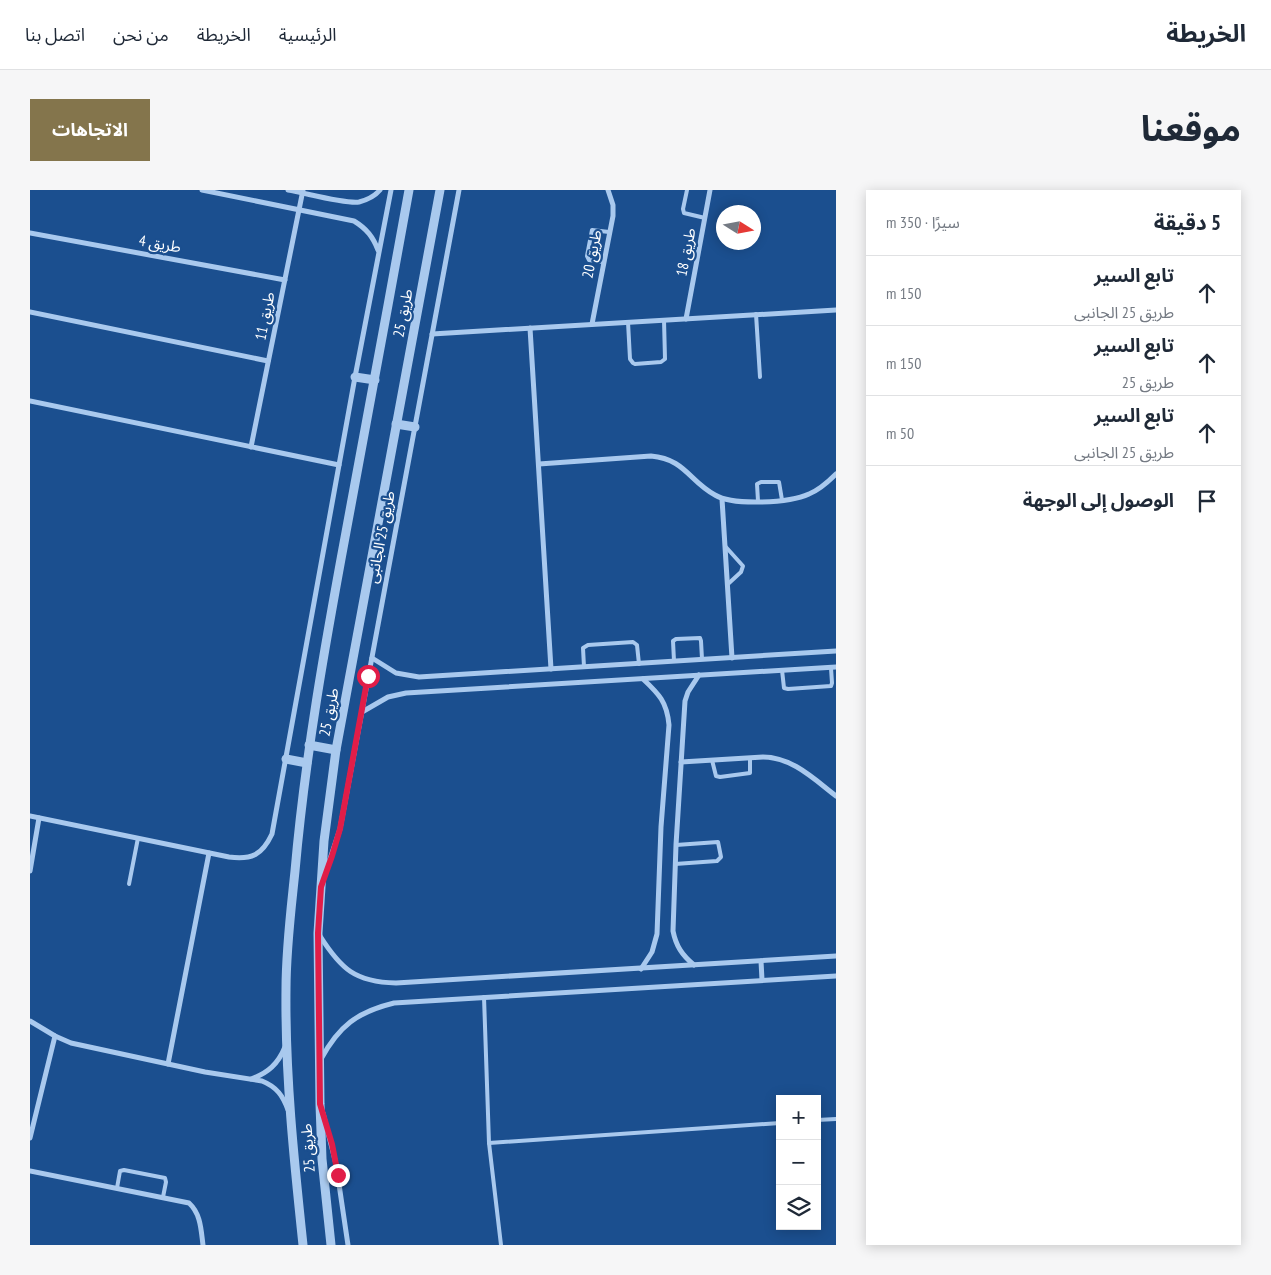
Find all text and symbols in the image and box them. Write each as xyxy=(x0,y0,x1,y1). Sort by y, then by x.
text: الخريطة xyxy=(1166,18,1246,49)
text: اتصل بنا xyxy=(25,23,85,46)
text: من نحن xyxy=(113,23,169,46)
text: الخريطة xyxy=(197,23,251,46)
text: الرئيسية xyxy=(279,23,337,46)
button: الاتجاهات xyxy=(30,99,150,161)
text: موقعنا xyxy=(1141,105,1241,151)
north arrow xyxy=(716,205,761,250)
text: 5 دقيقة xyxy=(1154,209,1221,236)
text: سيرًا · 350 m xyxy=(886,212,960,232)
street label: طريق 18 xyxy=(672,226,700,278)
street label: طريق 20 xyxy=(578,228,606,280)
street label: طريق 4 xyxy=(137,230,183,258)
text: تابع السير xyxy=(1094,263,1174,287)
icon: ahead xyxy=(1193,279,1221,307)
text: 150 m xyxy=(886,283,921,303)
street label: طريق 25 xyxy=(389,287,417,339)
street label: طريق 11 xyxy=(251,290,279,342)
text: طريق 25 الجانبى xyxy=(1074,302,1174,322)
text: تابع السير xyxy=(1094,333,1174,357)
icon: ahead xyxy=(1193,349,1221,377)
text: 150 m xyxy=(886,353,921,373)
text: طريق 25 xyxy=(1122,372,1174,392)
text: تابع السير xyxy=(1094,403,1174,427)
icon: ahead xyxy=(1193,419,1221,447)
text: 50 m xyxy=(886,423,914,443)
text: طريق 25 الجانبى xyxy=(1074,442,1174,462)
icon: arrive xyxy=(1193,487,1221,515)
text: الوصول إلى الوجهة xyxy=(1023,488,1174,512)
street label: طريق 25 الجانبى xyxy=(362,489,400,585)
route start xyxy=(357,665,380,688)
street label: طريق 25 xyxy=(315,686,343,738)
map controls xyxy=(776,1095,821,1230)
button: + xyxy=(776,1095,821,1140)
street label: طريق 25 xyxy=(296,1123,320,1173)
button: − xyxy=(776,1140,821,1185)
route end xyxy=(327,1164,350,1187)
button: layers xyxy=(776,1185,821,1230)

